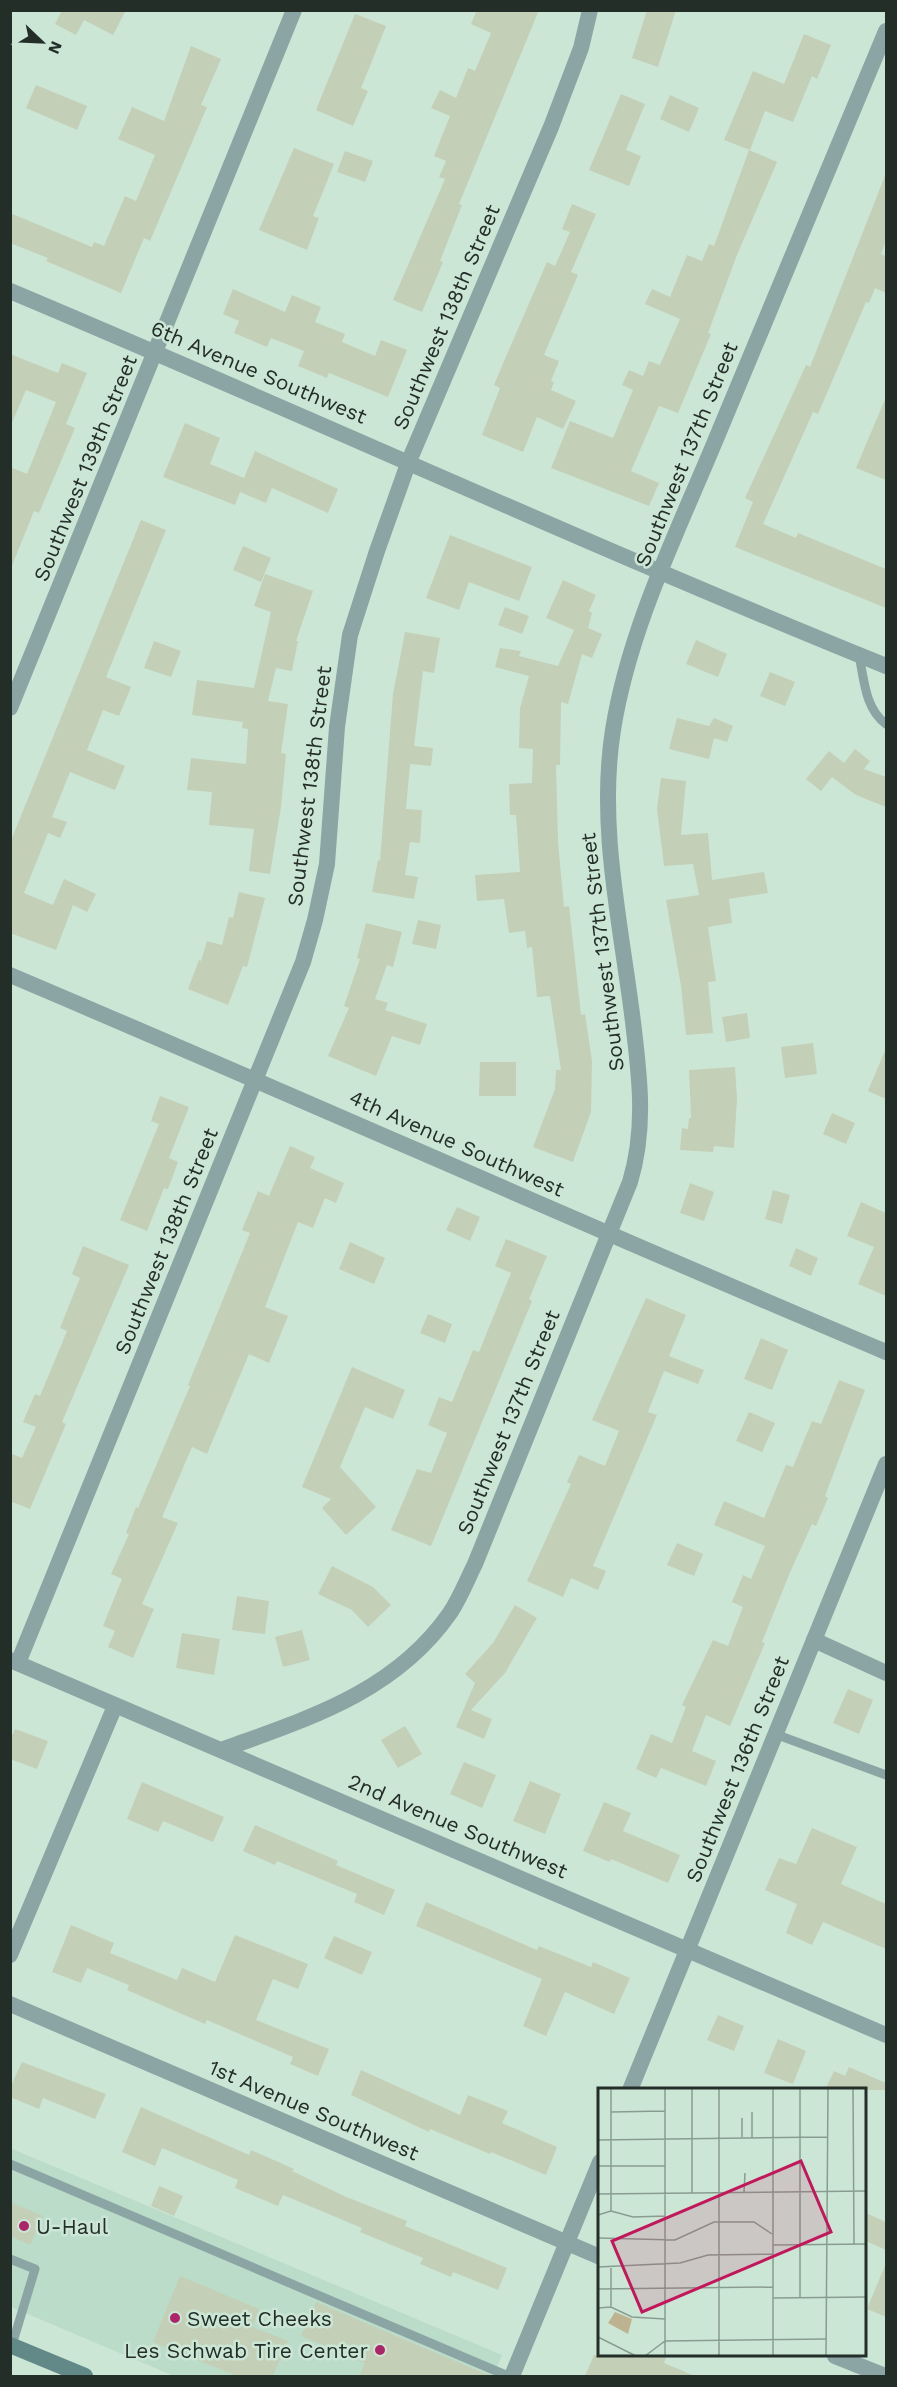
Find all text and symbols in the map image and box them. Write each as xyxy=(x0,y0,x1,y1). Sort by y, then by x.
north arrow xyxy=(12,12,72,72)
text: N xyxy=(44,38,66,57)
street label: Southwest 138th Street xyxy=(387,200,505,433)
street label: 6th Avenue Southwest xyxy=(147,315,371,429)
street label: Southwest 137th Street xyxy=(629,338,743,570)
street label: Southwest 139th Street xyxy=(28,351,142,585)
street label: Southwest 138th Street xyxy=(282,664,336,908)
street label: Southwest 137th Street xyxy=(575,831,629,1073)
street label: 4th Avenue Southwest xyxy=(346,1084,568,1202)
street label: Southwest 138th Street xyxy=(109,1124,223,1358)
street label: Southwest 137th Street xyxy=(451,1306,565,1538)
street label: Southwest 136th Street xyxy=(680,1652,794,1886)
street label: 2nd Avenue Southwest xyxy=(344,1768,572,1884)
street label: 1st Avenue Southwest xyxy=(205,2054,423,2166)
inset map xyxy=(598,2088,867,2357)
place label: U-Haul xyxy=(36,2214,109,2239)
marker: U-Haul xyxy=(17,2219,31,2233)
place label: Sweet Cheeks xyxy=(187,2306,332,2331)
marker: Sweet Cheeks xyxy=(168,2311,182,2325)
place label: Les Schwab Tire Center xyxy=(124,2338,368,2363)
marker: Les Schwab Tire Center xyxy=(373,2343,387,2357)

